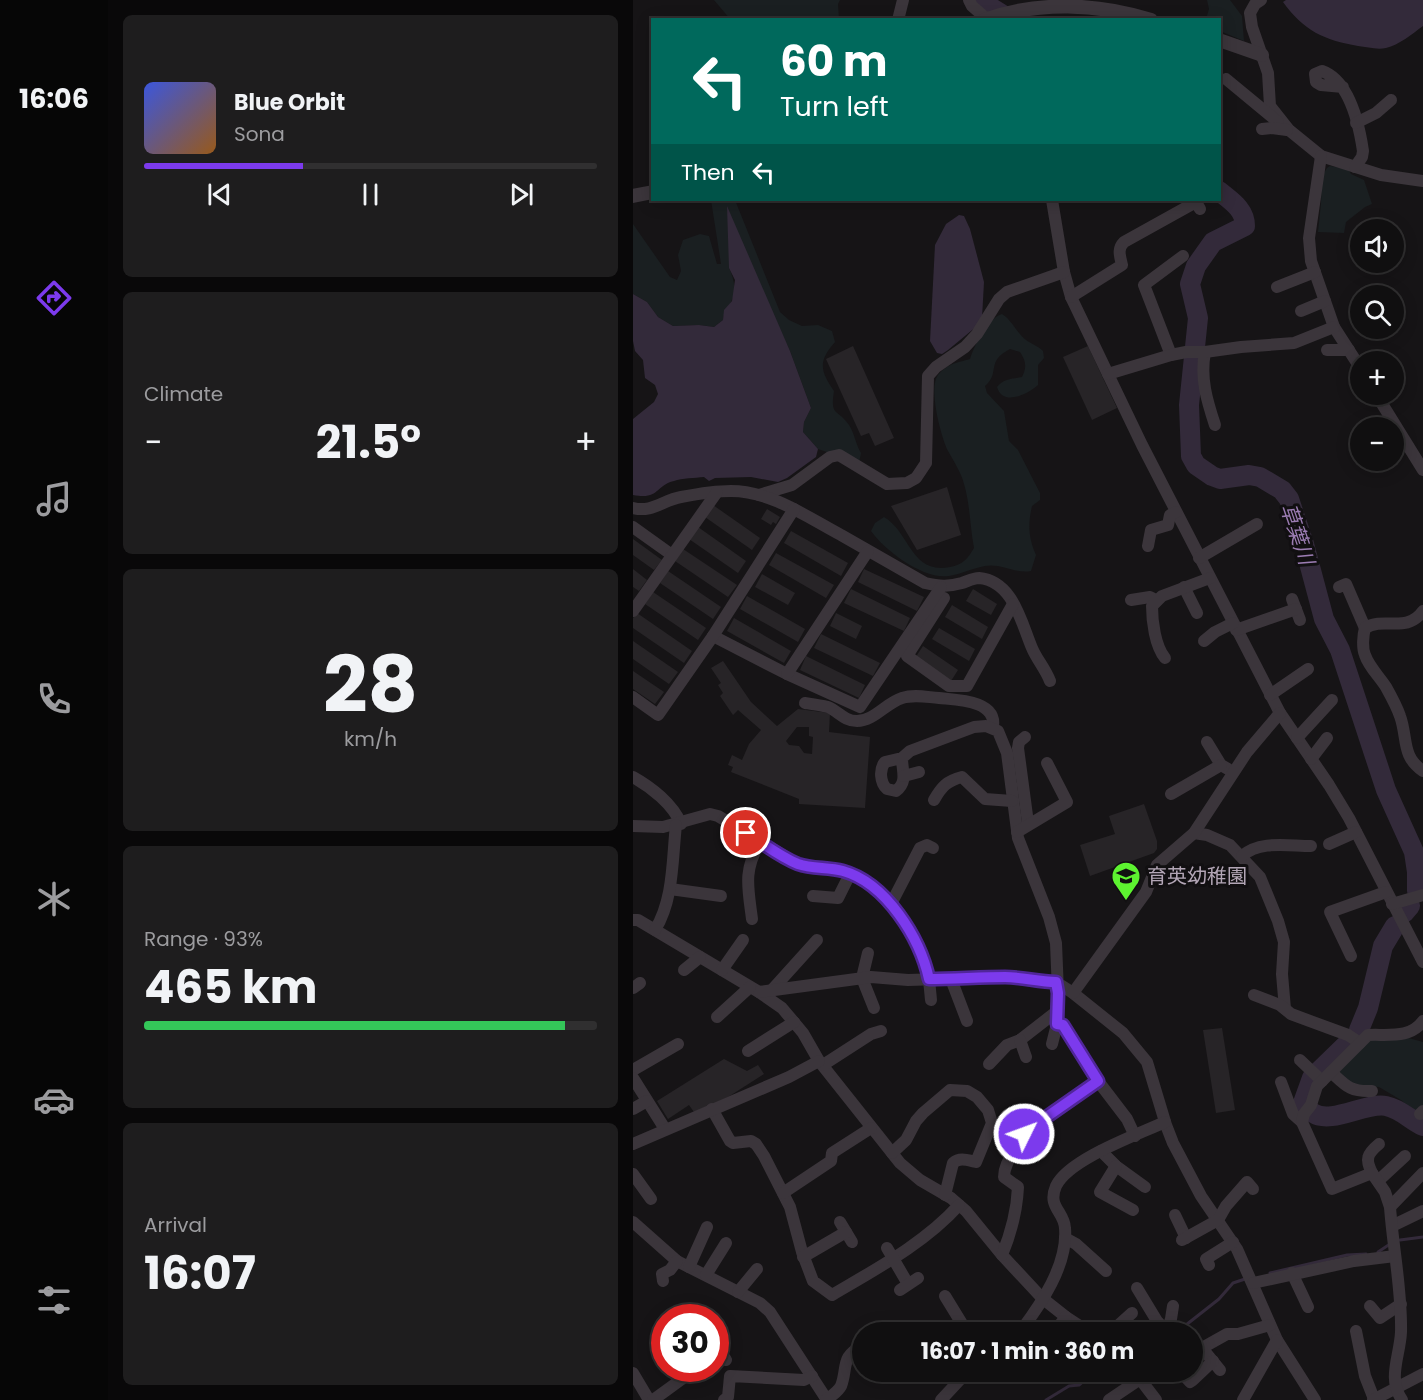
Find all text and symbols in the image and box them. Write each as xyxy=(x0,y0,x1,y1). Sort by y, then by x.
text: 60 m xyxy=(780,32,888,91)
icon: left xyxy=(681,42,759,120)
text: 16:06 xyxy=(19,80,89,117)
text: Blue Orbit xyxy=(234,87,345,118)
text: Turn left xyxy=(780,88,889,125)
text: Sona xyxy=(234,120,285,148)
icon: left xyxy=(747,156,780,189)
text: Then xyxy=(681,157,735,188)
icon: previous xyxy=(203,178,236,211)
icon: pause xyxy=(354,178,387,211)
icon: next xyxy=(505,178,538,211)
map controls xyxy=(1350,219,1404,471)
button: sound xyxy=(1350,219,1404,273)
icon: directions xyxy=(33,277,75,319)
button: search xyxy=(1350,285,1404,339)
button: + xyxy=(1350,351,1404,405)
text: Climate xyxy=(144,380,223,408)
text: 21.5° xyxy=(316,411,421,474)
button: − xyxy=(1350,417,1404,471)
text: − xyxy=(144,419,162,466)
text: + xyxy=(574,419,597,466)
icon: music xyxy=(33,478,75,520)
water label: 草葉川 xyxy=(1274,499,1322,570)
text: 28 xyxy=(323,630,418,739)
icon: phone xyxy=(33,678,75,720)
text: km/h xyxy=(344,725,397,753)
pin xyxy=(720,807,771,858)
icon: arrive xyxy=(729,816,762,849)
school or university icon: 育英幼稚園 xyxy=(1110,860,1142,902)
place label: 育英幼稚園 xyxy=(1147,862,1247,890)
icon: climate xyxy=(33,878,75,920)
text: Range · 93% xyxy=(144,925,263,953)
text: 465 km xyxy=(144,956,317,1019)
icon: car xyxy=(33,1079,75,1121)
position arrow xyxy=(992,1102,1056,1166)
text: Arrival xyxy=(144,1211,207,1239)
text: 16:07 xyxy=(144,1242,256,1305)
icon: filters xyxy=(33,1279,75,1321)
speed limit sign: 30 xyxy=(651,1304,729,1382)
text: 16:07 · 1 min · 360 m xyxy=(921,1336,1134,1367)

